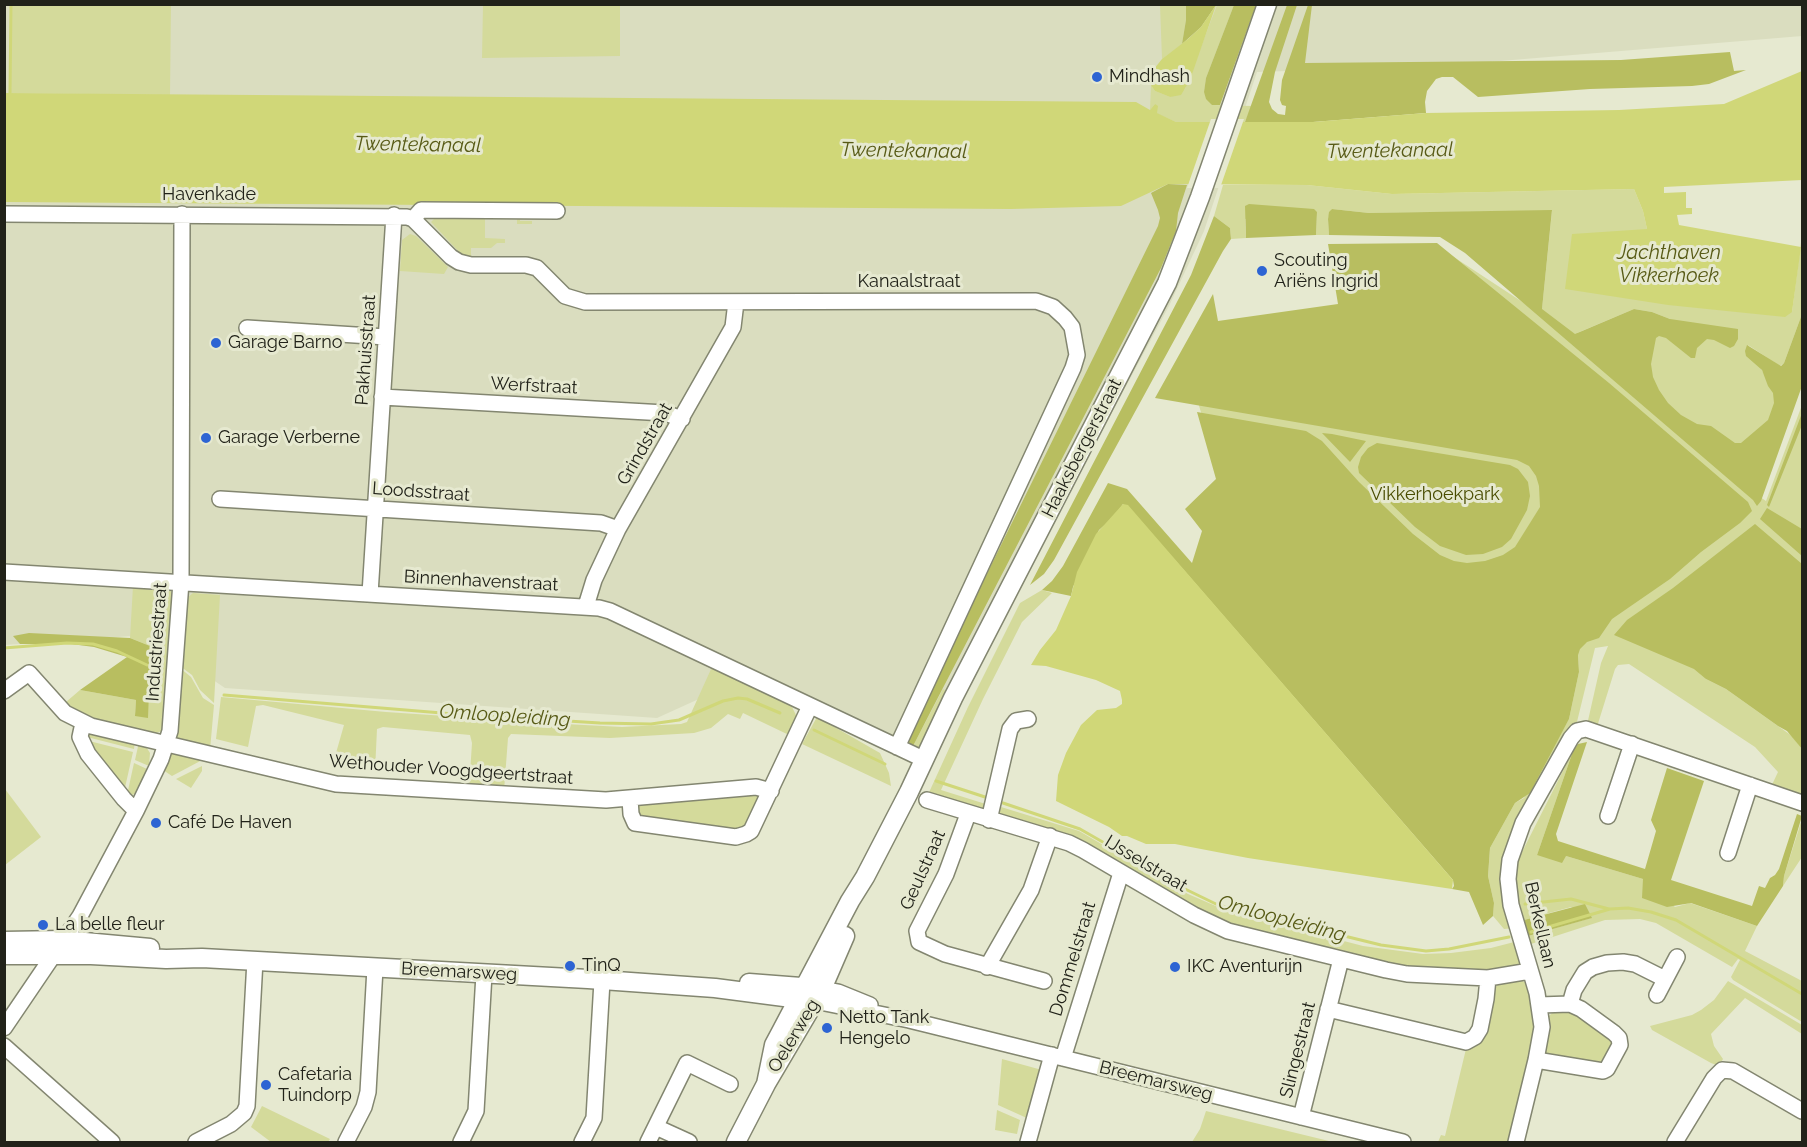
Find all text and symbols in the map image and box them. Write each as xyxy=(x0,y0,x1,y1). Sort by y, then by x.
place label: Mindhash xyxy=(1109,66,1190,88)
marker: Mindhash xyxy=(1090,70,1104,84)
water label: Twentekanaal xyxy=(354,132,482,158)
water label: Twentekanaal xyxy=(840,138,968,164)
water label: Twentekanaal xyxy=(1326,138,1454,164)
street label: Havenkade xyxy=(162,184,256,206)
water label: Jachthaven Vikkerhoek xyxy=(1617,241,1721,288)
place label: Scouting Ariëns Ingrid xyxy=(1274,250,1378,292)
marker: Scouting Ariëns Ingrid xyxy=(1255,264,1269,278)
street label: Kanaalstraat xyxy=(858,271,960,293)
street label: Pakhuisstraat xyxy=(351,294,381,406)
place label: Garage Barno xyxy=(228,332,342,354)
marker: Garage Barno xyxy=(209,336,223,350)
street label: Werfstraat xyxy=(490,373,578,399)
street label: Haaksbergerstraat xyxy=(1038,375,1126,521)
street label: Grindstraat xyxy=(613,399,677,489)
place label: Garage Verberne xyxy=(218,427,360,449)
marker: Garage Verberne xyxy=(199,431,213,445)
street label: Loodsstraat xyxy=(371,478,471,506)
park label: Vikkerhoekpark xyxy=(1370,484,1500,506)
street label: Binnenhavenstraat xyxy=(403,566,559,596)
street label: Industriestraat xyxy=(142,582,172,702)
water label: Omloopleiding xyxy=(439,699,571,733)
street label: Wethouder Voogdgeertstraat xyxy=(328,751,574,789)
place label: Café De Haven xyxy=(168,812,292,834)
marker: Café De Haven xyxy=(149,816,163,830)
street label: Geulstraat xyxy=(896,826,950,914)
street label: IJsselstraat xyxy=(1101,831,1191,897)
street label: Berkellaan xyxy=(1520,880,1560,970)
water label: Omloopleiding xyxy=(1215,890,1349,948)
street label: Dommelstraat xyxy=(1045,899,1101,1019)
place label: La belle fleur xyxy=(55,914,165,936)
marker: La belle fleur xyxy=(36,918,50,932)
place label: TinQ xyxy=(582,955,621,977)
place label: IKC Aventurijn xyxy=(1187,956,1303,978)
street label: Breemarsweg xyxy=(400,958,518,986)
marker: TinQ xyxy=(563,959,577,973)
marker: IKC Aventurijn xyxy=(1168,960,1182,974)
street label: Oelerweg xyxy=(764,995,824,1077)
street label: Slingestraat xyxy=(1276,1000,1320,1100)
place label: Netto Tank Hengelo xyxy=(839,1007,929,1050)
marker: Netto Tank Hengelo xyxy=(820,1021,834,1035)
street label: Breemarsweg xyxy=(1097,1056,1215,1106)
place label: Cafetaria Tuindorp xyxy=(278,1064,352,1106)
marker: Cafetaria Tuindorp xyxy=(259,1078,273,1092)

